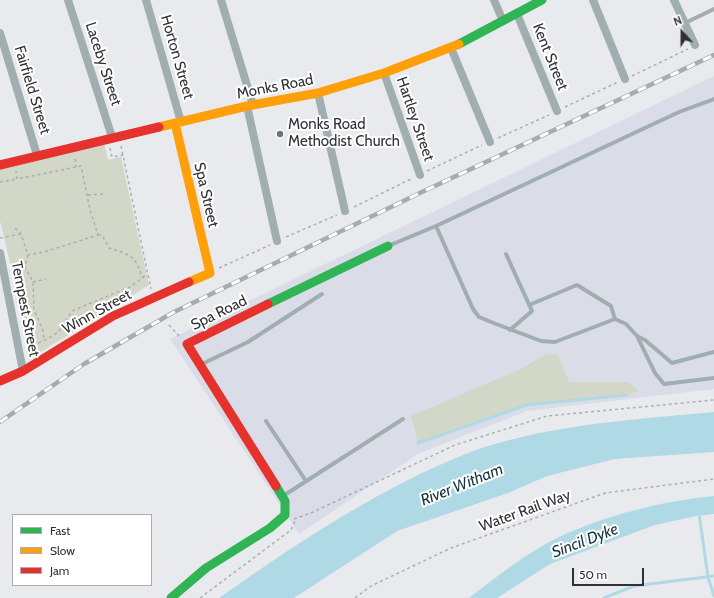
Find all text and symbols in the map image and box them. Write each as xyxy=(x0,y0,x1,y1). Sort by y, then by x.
north arrow xyxy=(662,12,702,52)
street label: Horton Street xyxy=(156,13,198,101)
text: N xyxy=(672,13,684,29)
street label: Laceby Street xyxy=(81,20,125,108)
street label: Kent Street xyxy=(528,21,572,93)
street label: Fairfield Street xyxy=(10,44,54,136)
street label: Monks Road xyxy=(235,71,315,103)
street label: Hartley Street xyxy=(392,74,438,164)
place label: Monks Road Methodist Church xyxy=(288,116,400,151)
marker: Monks Road Methodist Church xyxy=(275,129,285,139)
street label: Spa Street xyxy=(190,161,222,229)
street label: Tempest Street xyxy=(7,260,43,358)
street label: Winn Street xyxy=(59,286,135,338)
street label: Spa Road xyxy=(188,292,250,334)
water label: River Witham xyxy=(418,460,506,510)
street label: Water Rail Way xyxy=(477,486,573,536)
legend xyxy=(12,514,152,586)
water label: Sincil Dyke xyxy=(549,520,621,562)
text: Fast xyxy=(50,523,70,538)
text: Slow xyxy=(50,543,75,558)
scale bar xyxy=(574,560,646,586)
text: Jam xyxy=(50,563,69,578)
text: 50 m xyxy=(579,567,607,582)

